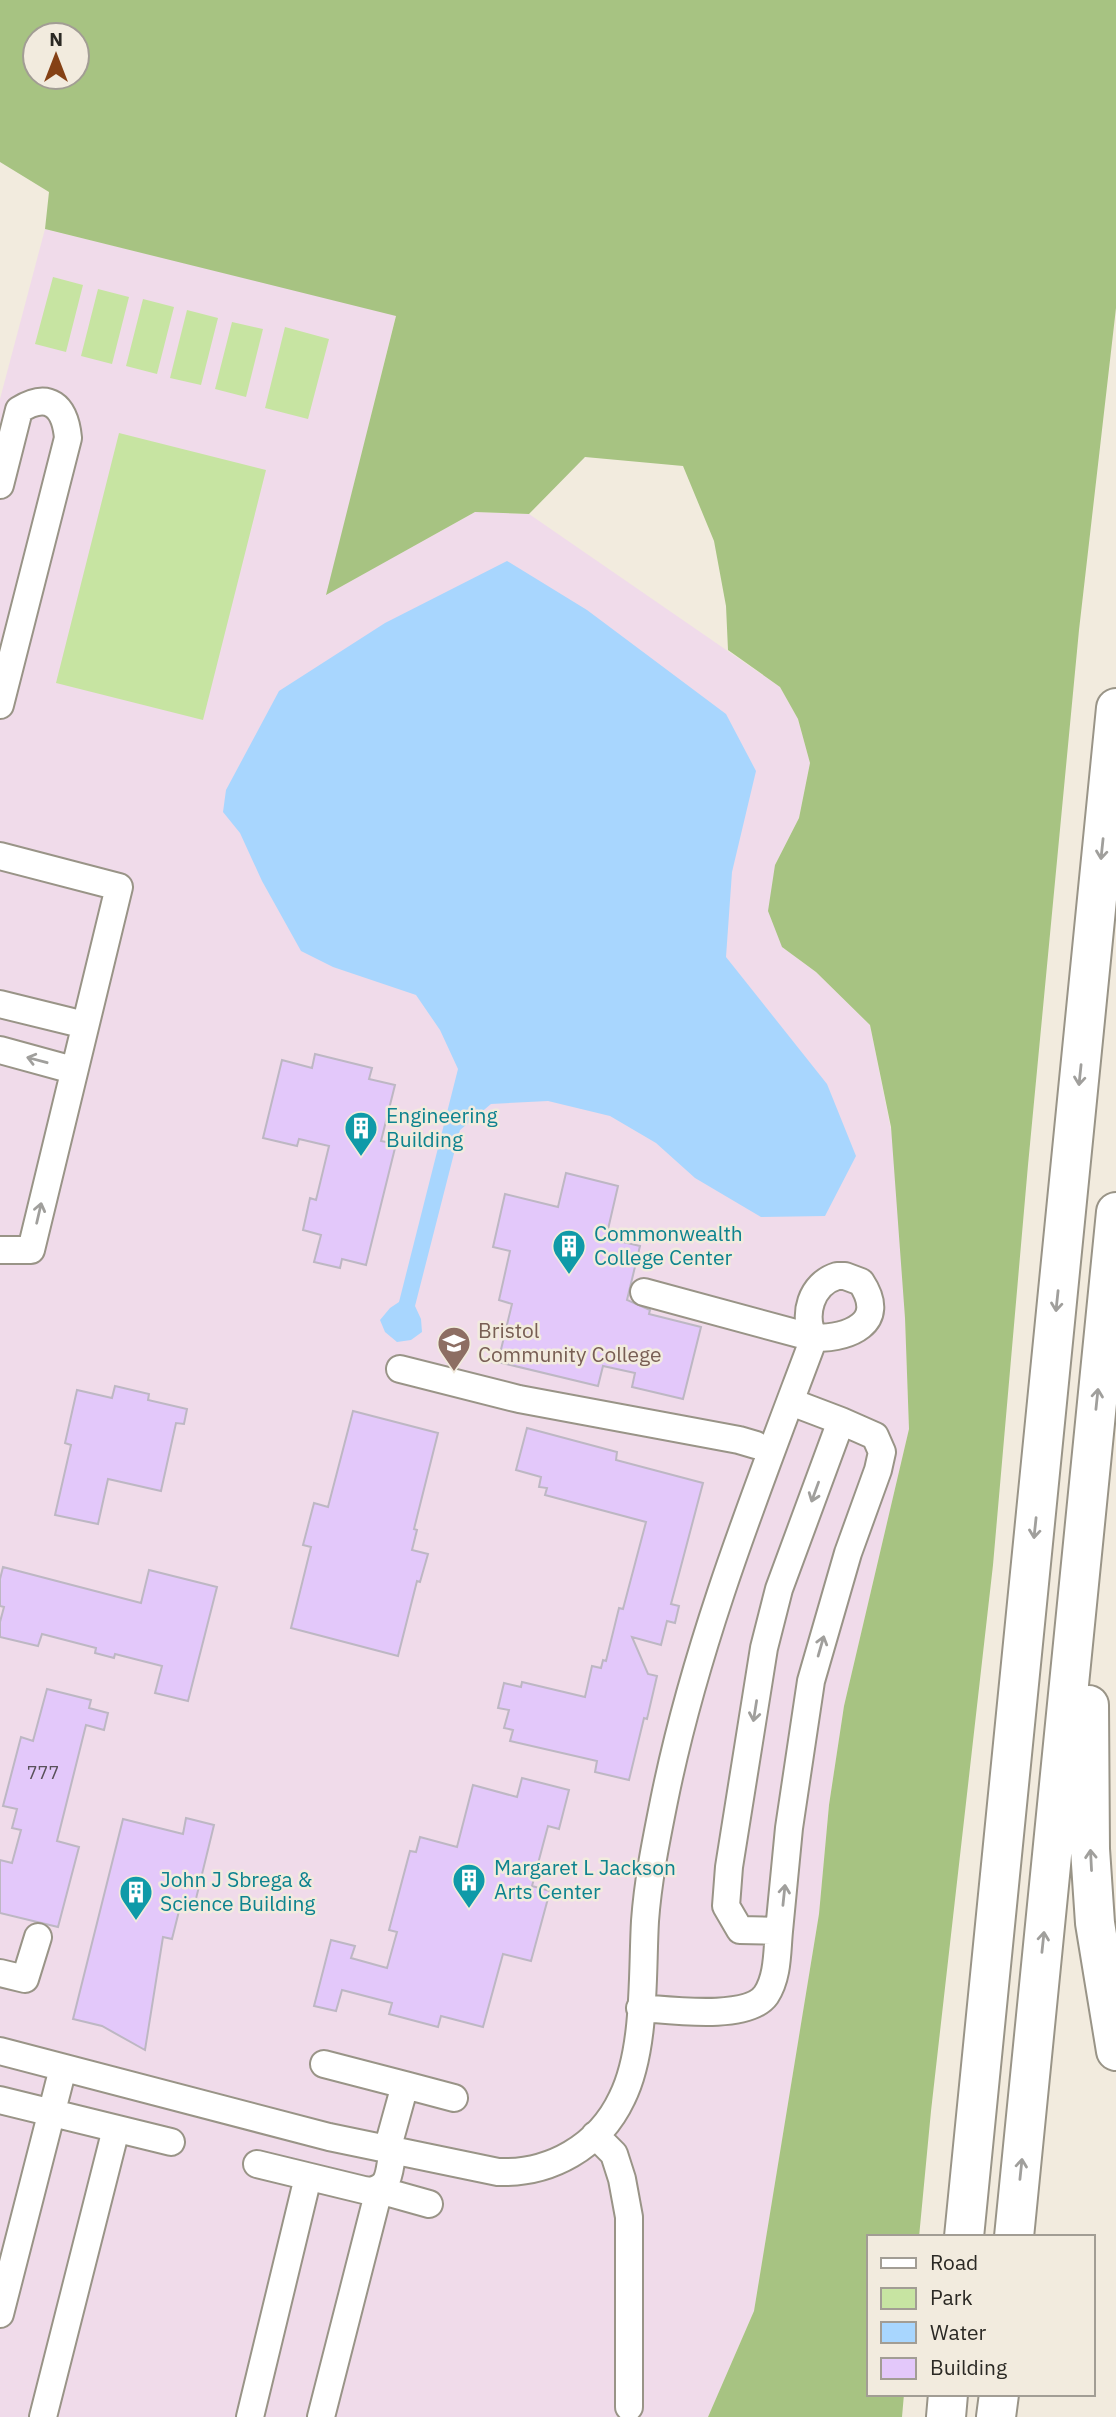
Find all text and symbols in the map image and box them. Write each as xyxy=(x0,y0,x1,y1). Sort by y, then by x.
north arrow xyxy=(21,21,91,91)
text: N xyxy=(49,27,63,51)
one-way arrow xyxy=(1095,837,1108,859)
one-way arrow xyxy=(26,1052,48,1065)
one-way arrow xyxy=(1073,1063,1086,1086)
place label: Engineering Building xyxy=(386,1101,497,1153)
building icon: Engineering Building xyxy=(342,1109,380,1158)
one-way arrow xyxy=(33,1202,47,1225)
place label: Commonwealth College Center xyxy=(594,1219,743,1271)
building icon: Commonwealth College Center xyxy=(550,1227,588,1276)
one-way arrow xyxy=(1050,1290,1063,1312)
place label: Bristol Community College xyxy=(478,1316,662,1368)
school or university icon: Bristol Community College xyxy=(435,1324,473,1373)
one-way arrow xyxy=(1091,1388,1104,1411)
one-way arrow xyxy=(808,1481,820,1503)
one-way arrow xyxy=(1028,1516,1041,1539)
one-way arrow xyxy=(815,1635,828,1658)
one-way arrow xyxy=(748,1699,761,1722)
house number: 777 xyxy=(27,1761,59,1784)
one-way arrow xyxy=(1084,1848,1097,1871)
place label: Margaret L Jackson Arts Center xyxy=(494,1853,676,1905)
building icon: Margaret L Jackson Arts Center xyxy=(450,1861,488,1910)
place label: John J Sbrega & Science Building xyxy=(160,1865,315,1917)
building icon: John J Sbrega & Science Building xyxy=(117,1873,155,1922)
one-way arrow xyxy=(778,1884,791,1907)
one-way arrow xyxy=(1037,1932,1050,1954)
one-way arrow xyxy=(1015,2158,1028,2181)
legend xyxy=(867,2235,1095,2396)
text: Road xyxy=(930,2248,978,2276)
text: Park xyxy=(930,2283,973,2311)
text: Water xyxy=(930,2318,987,2346)
text: Building xyxy=(930,2353,1007,2381)

